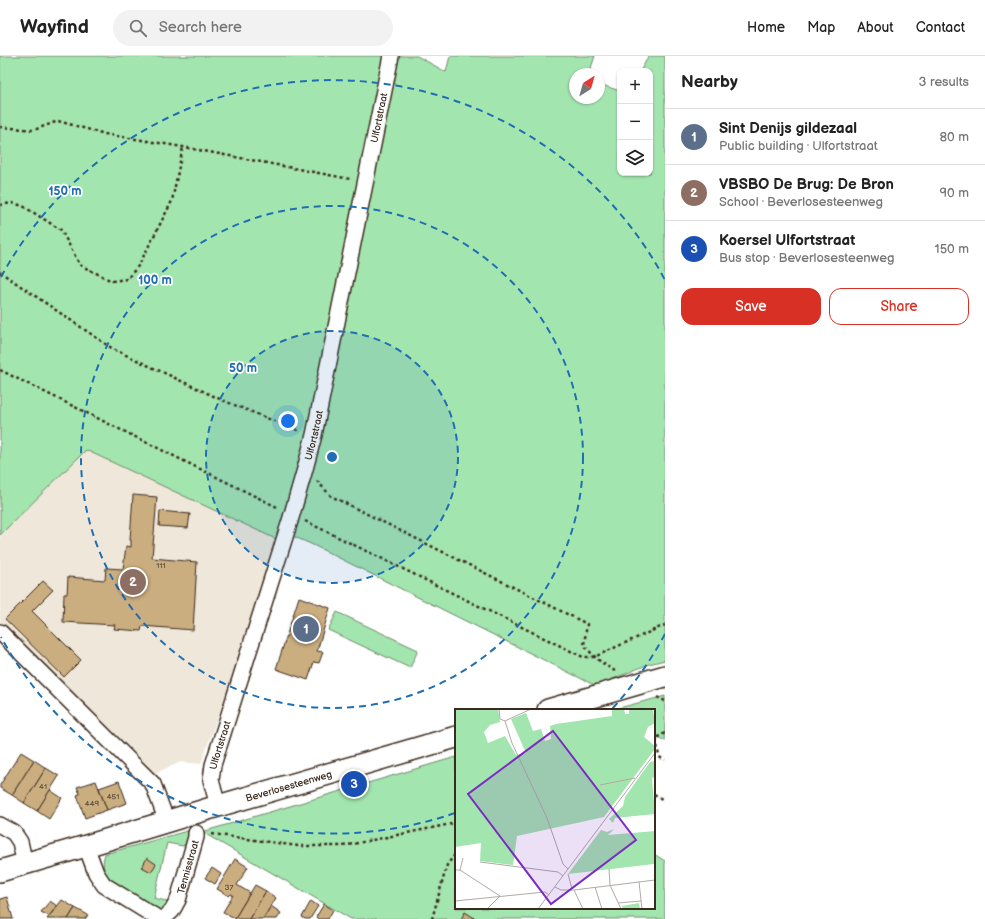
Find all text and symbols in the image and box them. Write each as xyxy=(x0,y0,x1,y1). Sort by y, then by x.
search box xyxy=(113,10,393,46)
text: Wayfind xyxy=(20,16,89,39)
icon: search xyxy=(127,17,149,39)
text: Search here xyxy=(159,18,242,37)
text: Home xyxy=(747,19,785,36)
text: Map xyxy=(807,19,835,36)
text: About xyxy=(857,19,894,36)
text: Contact xyxy=(916,19,965,36)
north arrow xyxy=(569,68,605,104)
map controls xyxy=(617,68,653,176)
button: + xyxy=(617,68,653,104)
text: Nearby xyxy=(681,72,738,92)
text: 3 results xyxy=(918,74,969,90)
street label: Ulfortstraat xyxy=(369,92,390,144)
button: − xyxy=(617,104,653,140)
text: Sint Denijs gildezaal xyxy=(719,119,857,138)
text: 1 xyxy=(691,129,697,145)
text: 80 m xyxy=(940,129,969,145)
text: Public building · Ulfortstraat xyxy=(719,138,878,154)
button: layers xyxy=(617,140,653,176)
text: VBSBO De Brug: De Bron xyxy=(719,175,894,194)
text: 150 m xyxy=(49,184,81,199)
text: 2 xyxy=(690,185,698,201)
text: 90 m xyxy=(940,185,969,201)
text: School · Beverlosesteenweg xyxy=(719,194,883,210)
text: Koersel Ulfortstraat xyxy=(719,231,855,250)
text: 3 xyxy=(690,241,698,257)
text: 150 m xyxy=(935,241,969,257)
text: Bus stop · Beverlosesteenweg xyxy=(719,250,894,266)
text: 100 m xyxy=(138,273,172,288)
button: Save xyxy=(681,288,821,325)
button: Share xyxy=(829,288,969,325)
text: 50 m xyxy=(229,361,257,376)
street label: Ulfortstraat xyxy=(303,409,326,461)
your location xyxy=(278,411,298,431)
centre of rings xyxy=(325,450,339,464)
house number: 111 xyxy=(156,561,166,570)
pin: 2 xyxy=(120,567,146,597)
pin: 1 xyxy=(293,614,319,644)
inset map xyxy=(455,709,655,909)
street label: Ulfortstraat xyxy=(207,719,234,770)
street label: Beverlosesteenweg xyxy=(244,768,334,805)
pin: 3 xyxy=(341,769,367,799)
house number: 41 xyxy=(39,782,47,791)
house number: 451 xyxy=(107,792,119,801)
house number: 449 xyxy=(85,799,100,808)
street label: Tennisstraat xyxy=(175,839,202,895)
house number: 37 xyxy=(225,883,233,892)

